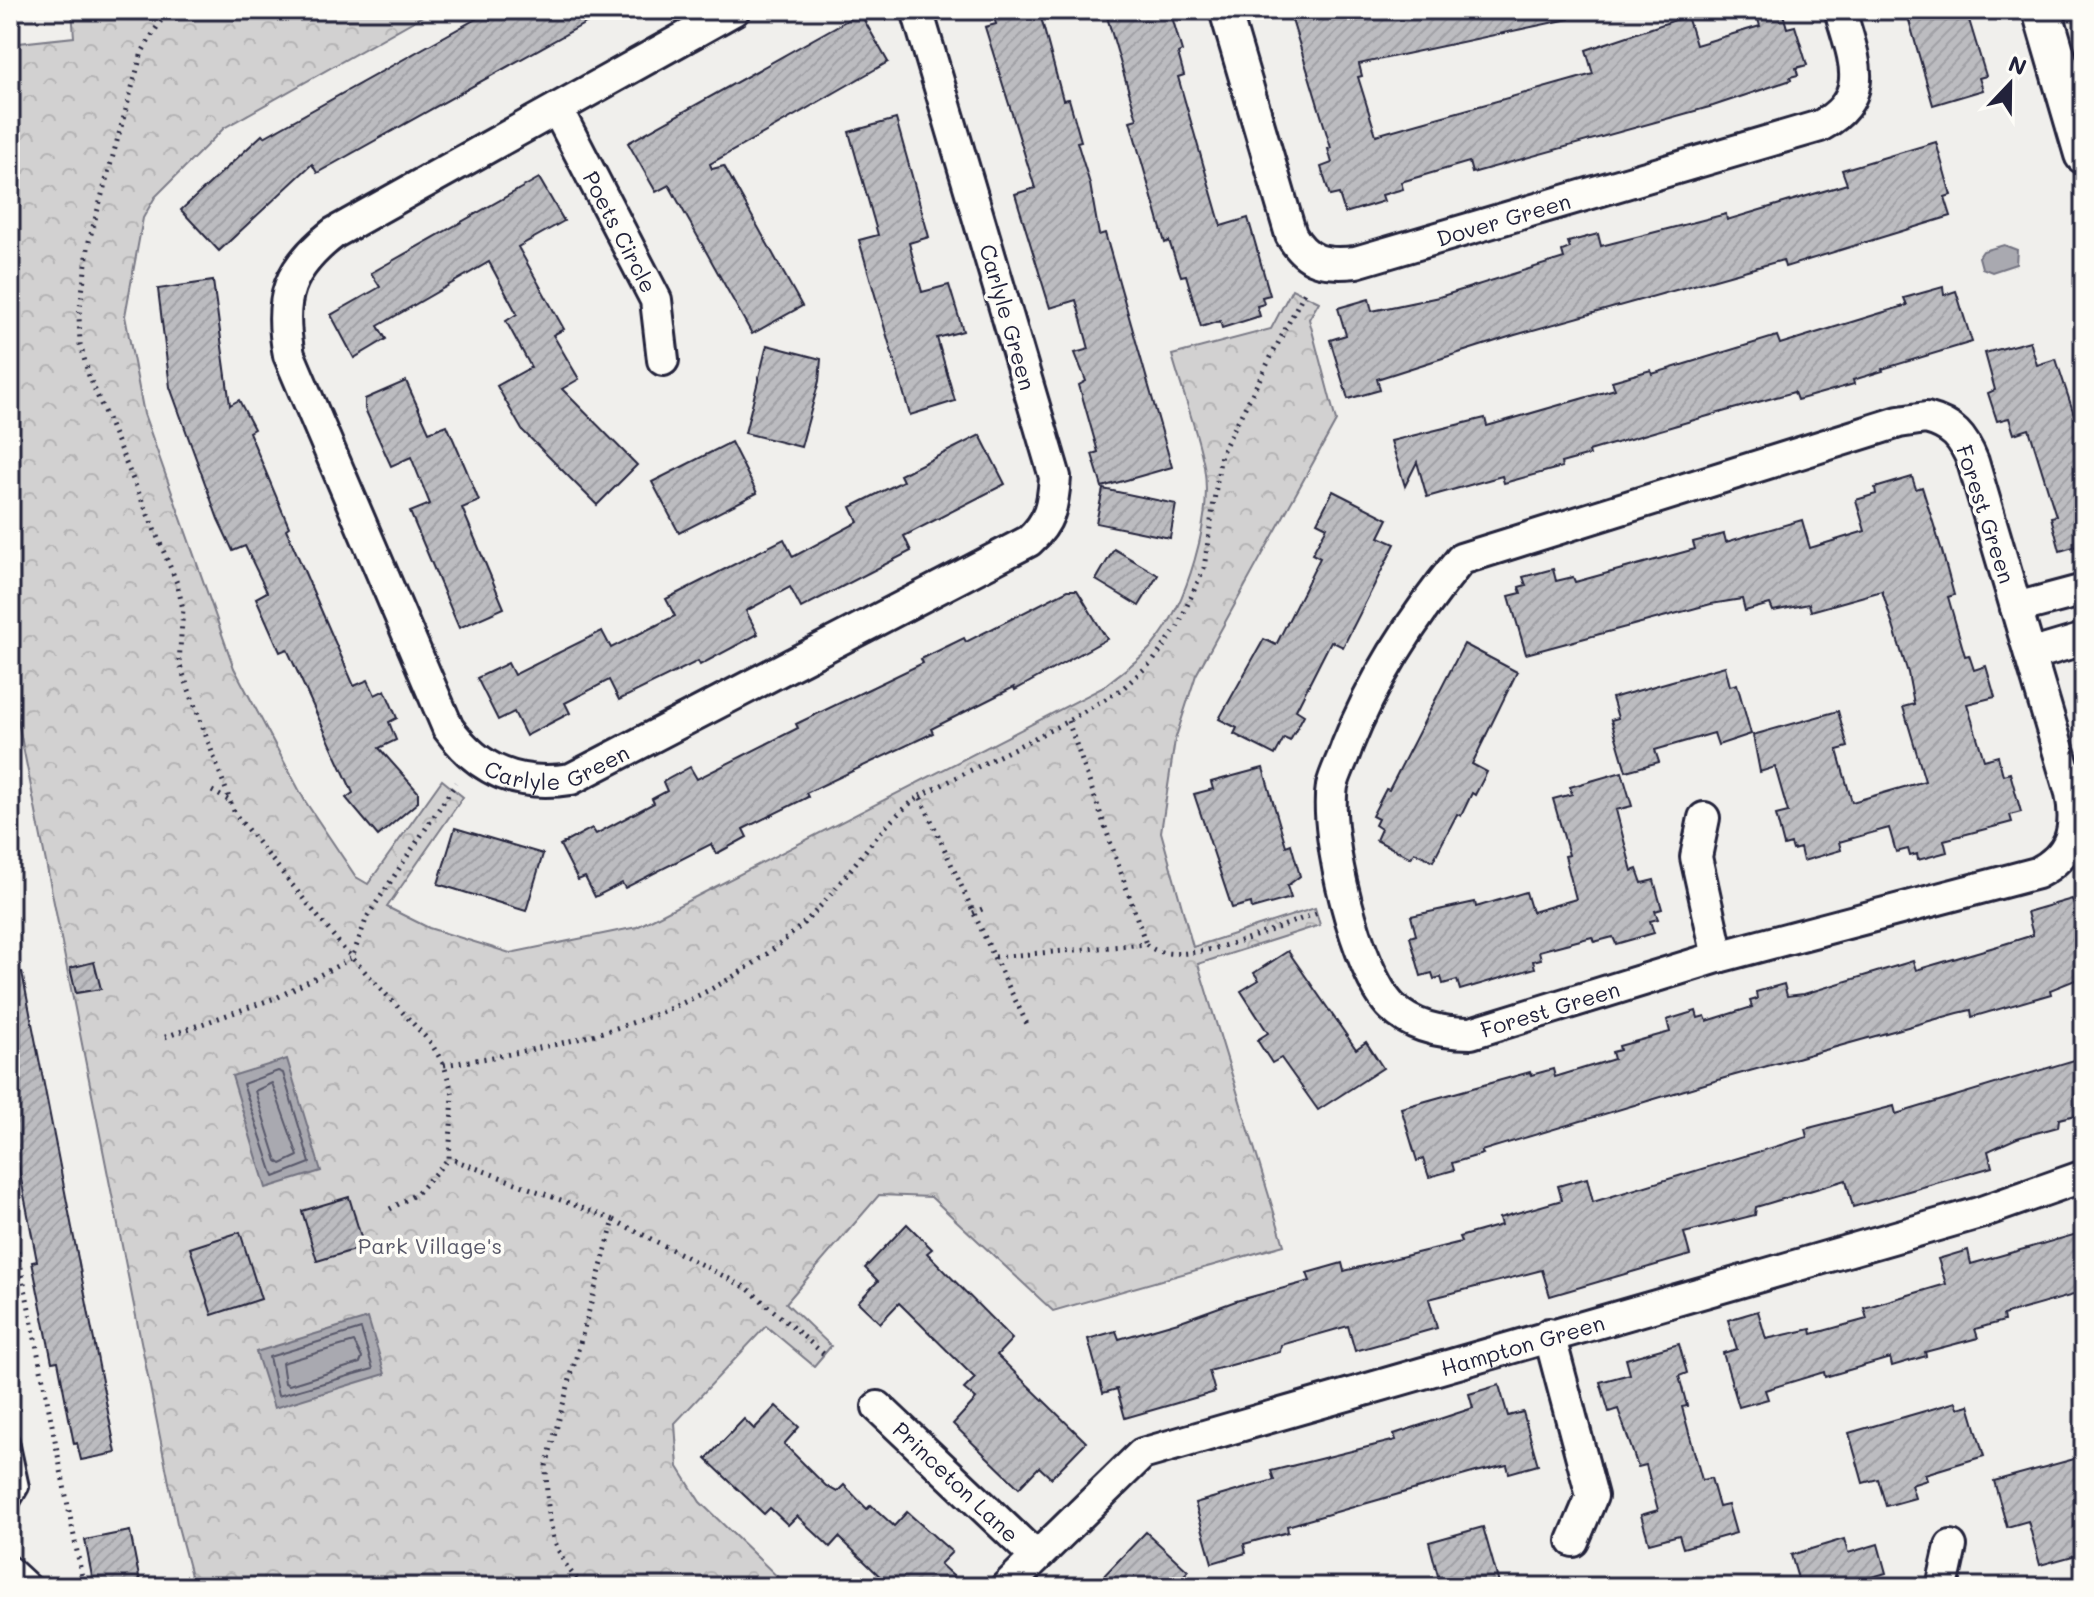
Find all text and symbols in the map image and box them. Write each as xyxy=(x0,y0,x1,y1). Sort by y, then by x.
north arrow xyxy=(1970,44,2050,124)
text: N xyxy=(2005,48,2031,82)
street label: Poets Circle xyxy=(577,166,664,297)
street label: Dover Green xyxy=(1433,185,1574,252)
street label: Carlyle Green xyxy=(973,241,1043,393)
street label: Forest Green xyxy=(1950,441,2022,587)
street label: Carlyle Green xyxy=(480,737,634,796)
street label: Forest Green xyxy=(1477,974,1623,1044)
park label: Park Village's xyxy=(358,1231,502,1260)
street label: Hampton Green xyxy=(1437,1307,1608,1382)
street label: Princeton Lane xyxy=(887,1415,1025,1548)

